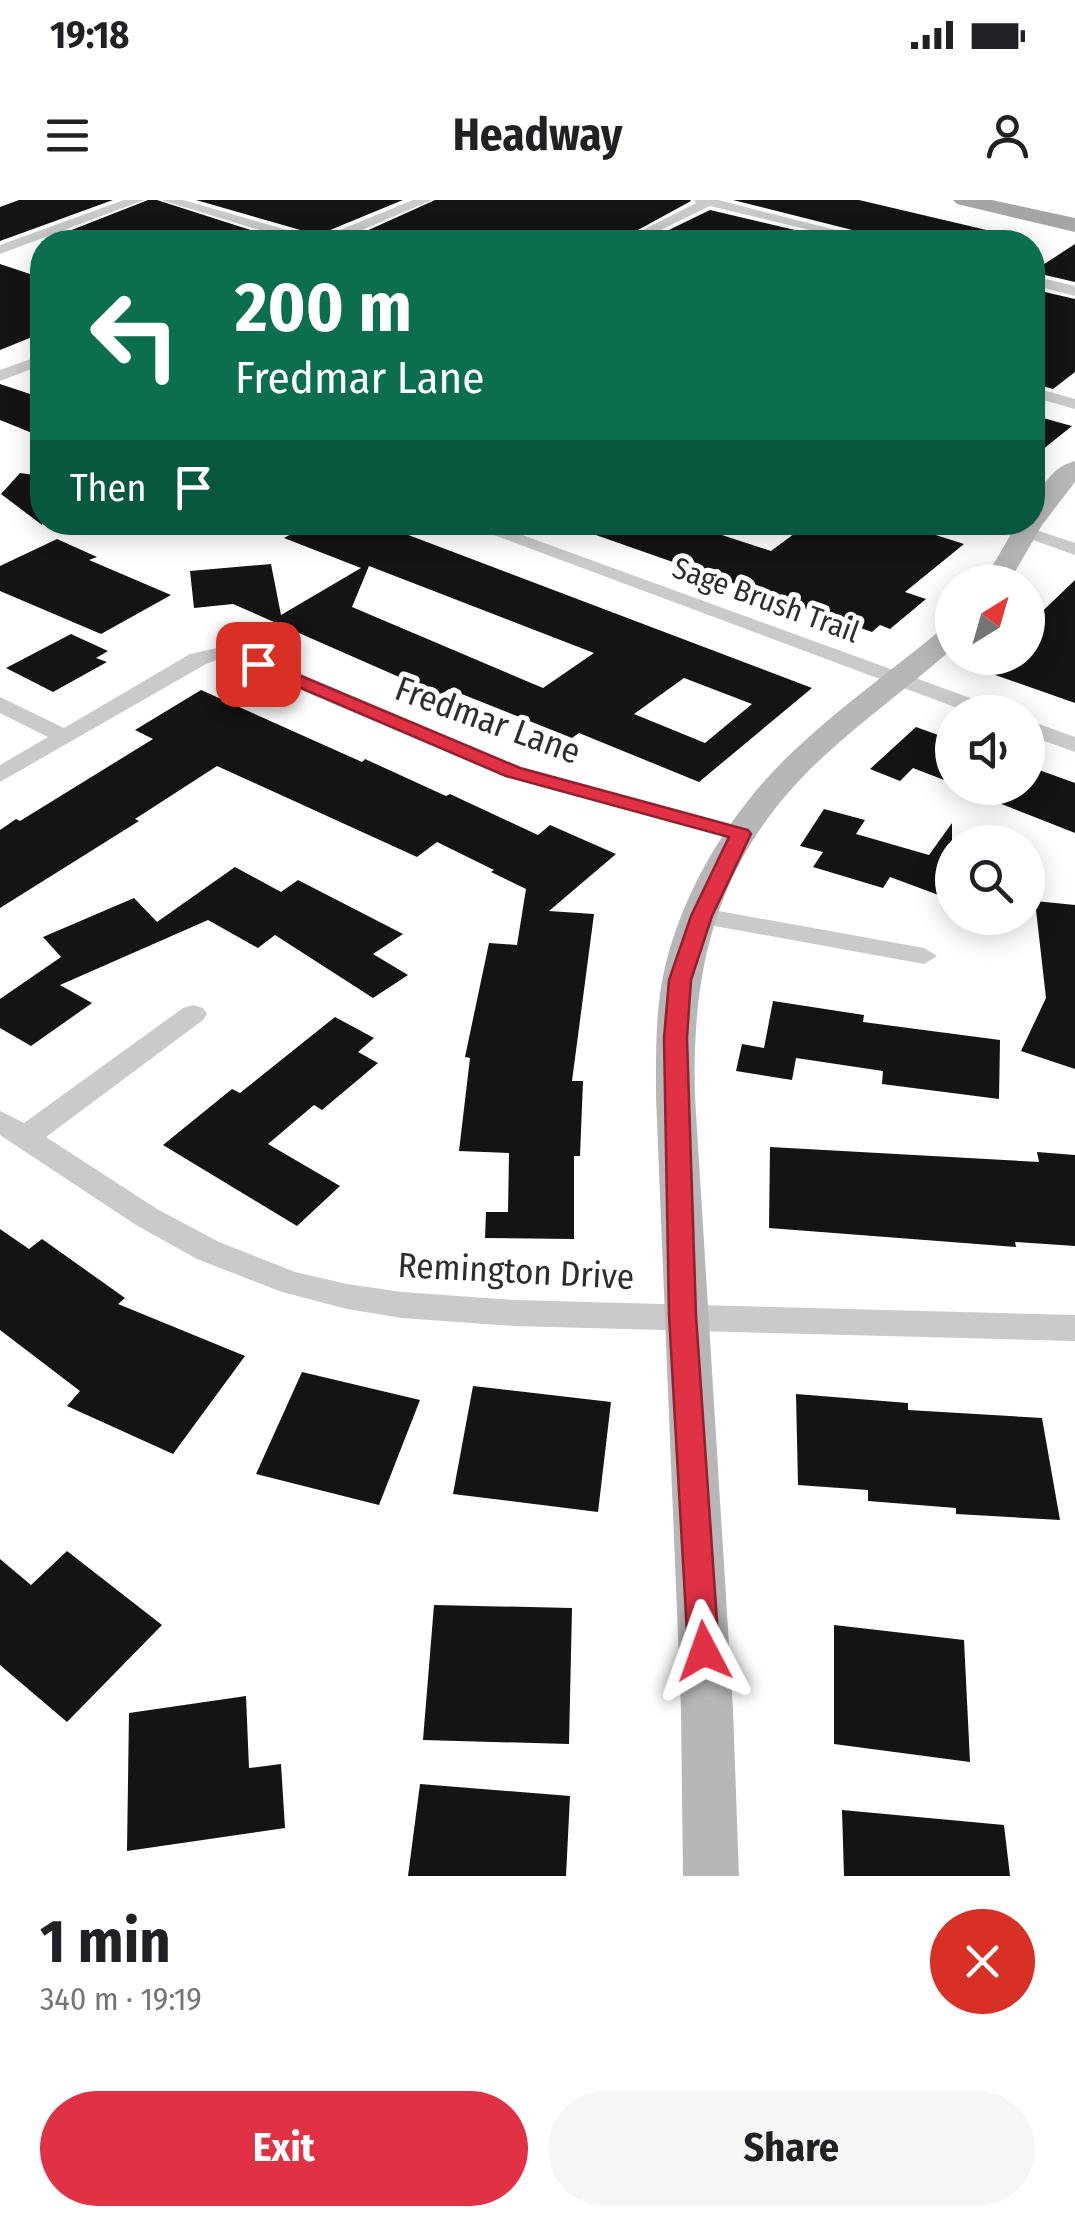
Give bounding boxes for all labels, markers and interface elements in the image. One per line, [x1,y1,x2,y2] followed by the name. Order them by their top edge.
[50,12,129,58] text: 19:18
[40,108,95,163] icon: menu
[453,108,622,162] text: Headway
[980,108,1035,163] icon: person
[235,266,412,350] text: 200 m
[70,270,200,400] icon: left
[235,351,484,405] text: Fredmar Lane
[166,460,221,515] icon: arrive
[70,465,146,511] text: Then
[668,550,864,650] street label: Sage Brush Trail
[935,565,1045,675] north arrow
[935,565,1045,935] map controls
[216,622,301,707] pin
[231,637,286,692] icon: arrive
[390,667,586,773] street label: Fredmar Lane
[935,695,1045,805] button: sound
[935,825,1045,935] button: search
[397,1244,635,1298] street label: Remington Drive
[652,1599,756,1703] position arrow
[40,1906,171,1978] text: 1 min
[930,1909,1035,2014] button: close
[40,1980,202,2018] text: 340 m · 19:19
[40,2091,528,2206] button: Exit
[548,2091,1035,2206] button: Share

